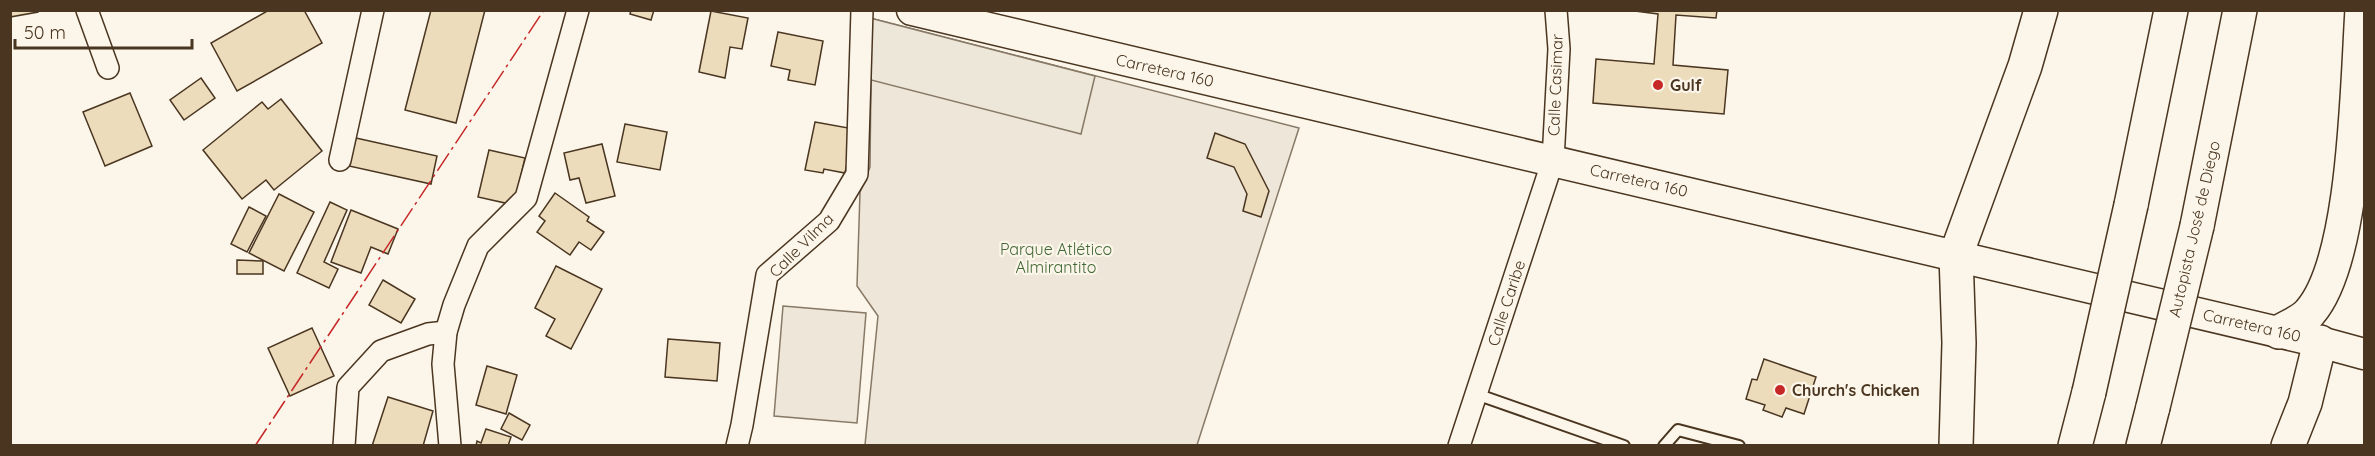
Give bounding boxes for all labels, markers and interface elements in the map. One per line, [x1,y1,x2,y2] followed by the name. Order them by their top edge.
[15,12,192,50] scale bar
[24,21,66,44] text: 50 m
[1543,34,1567,136] street label: Calle Casimar
[1114,49,1216,91] street label: Carretera 160
[1670,75,1702,95] place label: Gulf
[1651,78,1665,92] marker: Gulf
[2164,139,2224,319] street label: Autopista José de Diego
[1588,159,1690,201] street label: Carretera 160
[765,209,837,281] street label: Calle Vilma
[1000,239,1112,277] park label: Parque Atlético Almirantito
[1483,257,1529,349] street label: Calle Caribe
[2201,304,2303,346] street label: Carretera 160
[1792,380,1920,400] place label: Church's Chicken
[1773,383,1787,397] marker: Church's Chicken

